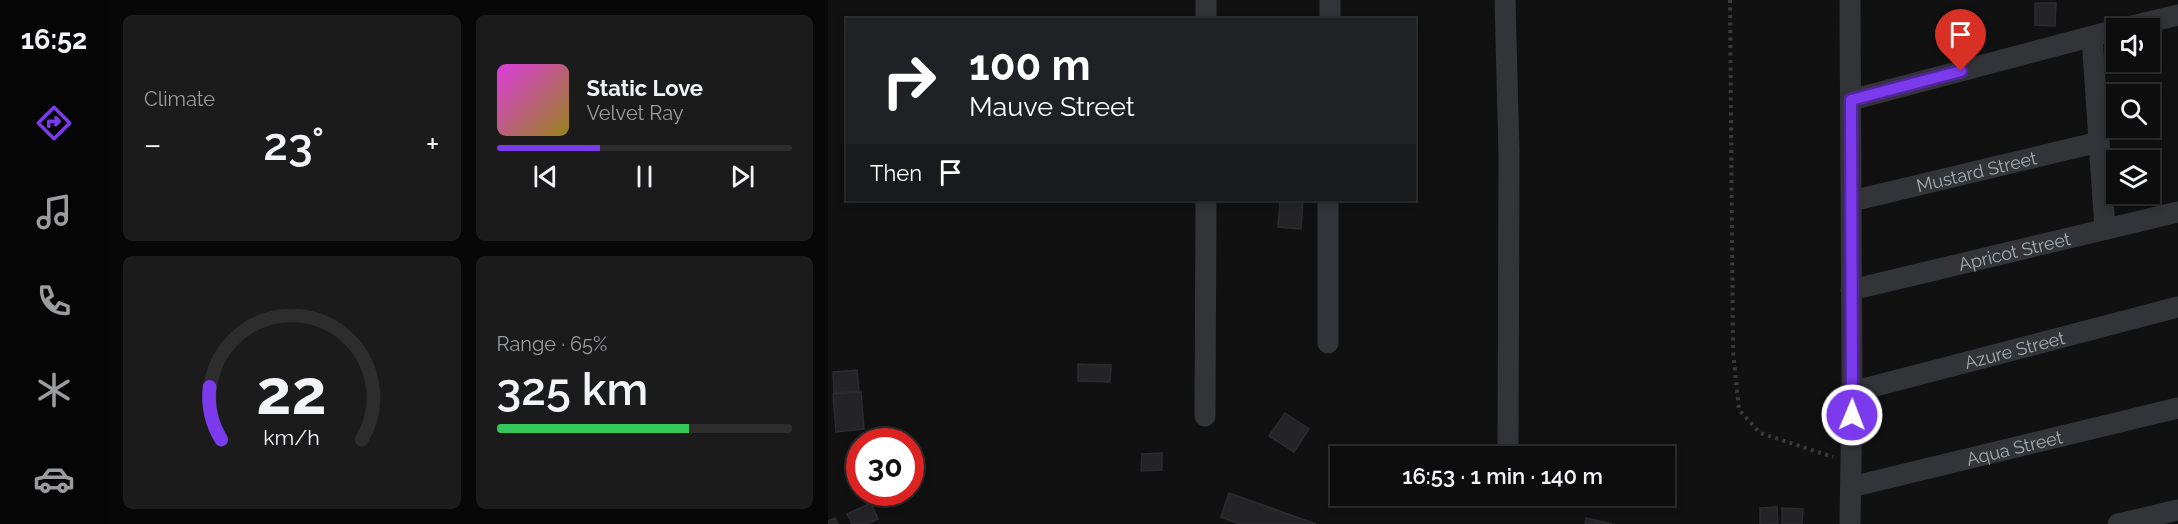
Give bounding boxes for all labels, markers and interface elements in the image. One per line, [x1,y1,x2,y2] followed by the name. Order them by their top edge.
[1935,9,1986,71] pin
[1944,18,1977,51] icon: arrive
[2106,18,2160,204] map controls
[2106,18,2160,72] button: sound
[21,24,87,55] text: 16:52
[969,41,1091,90] text: 100 m
[870,42,948,120] icon: right
[587,75,703,101] text: Static Love
[2106,84,2160,138] button: search
[144,87,215,111] text: Climate
[969,91,1135,122] text: Mauve Street
[587,101,684,125] text: Velvet Ray
[33,102,75,144] icon: directions
[263,118,324,171] text: 23°
[144,125,162,164] text: −
[426,125,440,164] text: +
[1914,147,2039,196] street label: Mustard Street
[2106,150,2160,204] button: layers
[934,156,967,189] icon: arrive
[529,160,562,193] icon: previous
[628,160,661,193] icon: pause
[726,160,759,193] icon: next
[870,160,922,186] text: Then
[33,191,75,233] icon: music
[1956,228,2073,275] street label: Apricot Street
[33,280,75,322] icon: phone
[1962,326,2067,373] street label: Azure Street
[497,332,607,356] text: Range · 65%
[257,355,327,429] text: 22
[497,363,648,416] text: 325 km
[33,369,75,411] icon: climate
[1820,383,1884,447] position arrow
[263,425,320,450] text: km/h
[1964,426,2064,469] street label: Aqua Street
[846,428,924,506] speed limit sign: 30
[33,458,75,500] icon: car
[1402,463,1603,489] text: 16:53 · 1 min · 140 m

